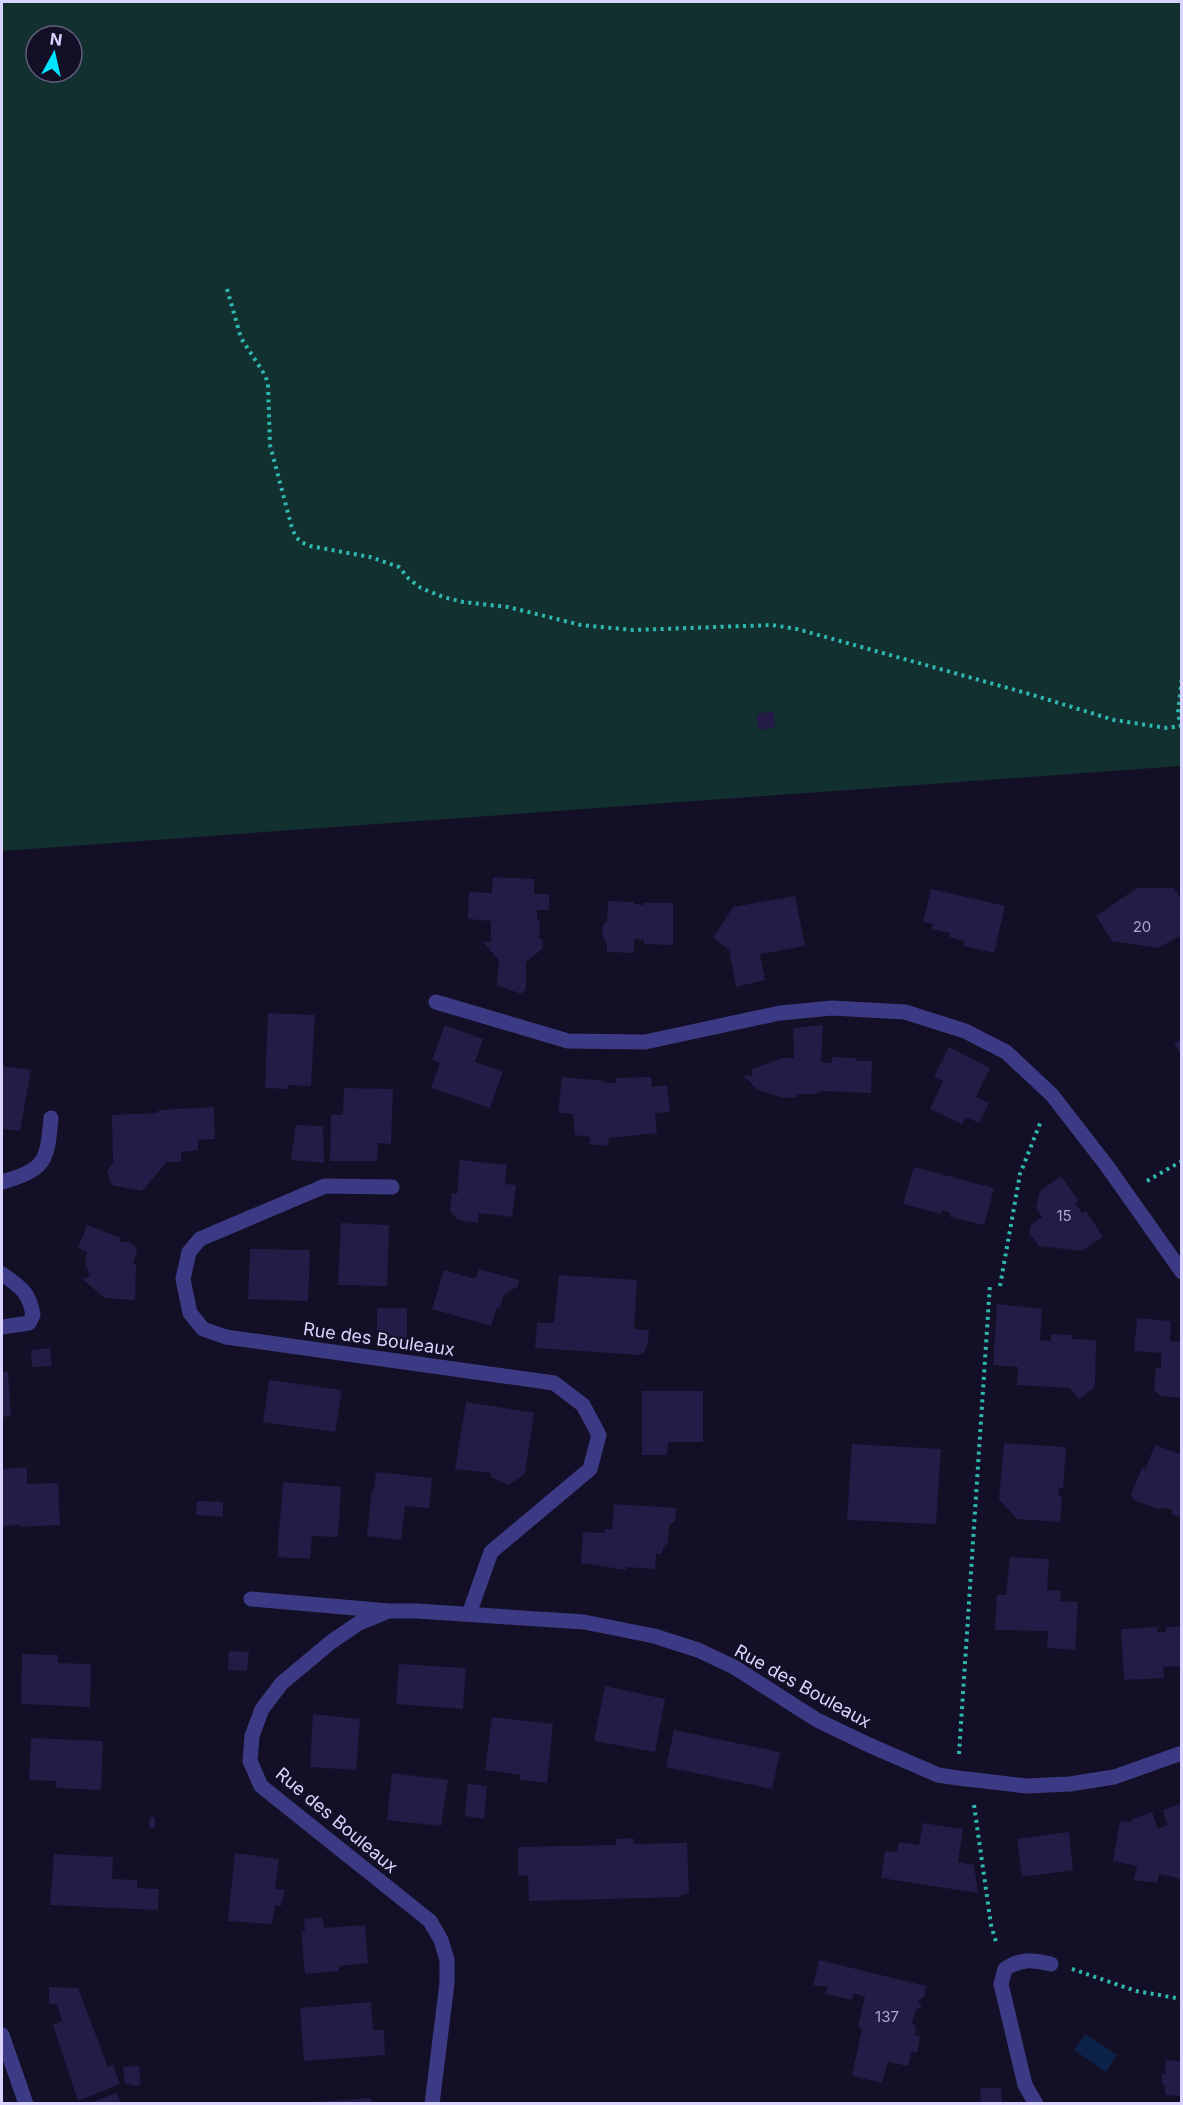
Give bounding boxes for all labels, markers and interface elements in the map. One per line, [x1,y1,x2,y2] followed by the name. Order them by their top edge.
[24,24,84,84] north arrow
[49,28,64,50] text: N
[1133,917,1151,936] house number: 20
[1056,1206,1072,1225] house number: 15
[302,1318,456,1360] street label: Rue des Bouleaux
[731,1640,875,1732] street label: Rue des Bouleaux
[272,1763,402,1877] street label: Rue des Bouleaux
[875,2007,899,2026] house number: 137

